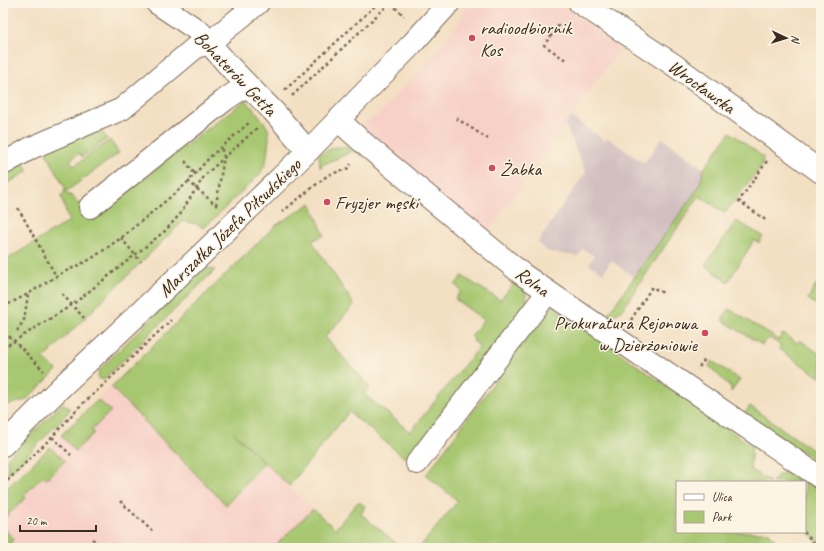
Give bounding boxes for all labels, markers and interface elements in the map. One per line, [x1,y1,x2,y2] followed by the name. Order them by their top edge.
[480,16,573,62] place label: radioodbiornik Kos
[766,18,806,58] north arrow
[189,26,283,122] street label: Bohaterów Getta
[467,33,477,43] marker: radioodbiornik Kos
[789,35,803,45] text: N
[663,54,741,120] street label: Wrocławska
[153,152,307,302] street label: Marszałka Józefa Piłsudskiego
[500,157,542,181] place label: Żabka
[487,163,497,173] marker: Żabka
[335,191,420,215] place label: Fryzjer męski
[322,197,332,207] marker: Fryzjer męski
[511,261,555,303] street label: Rolna
[554,311,699,357] place label: Prokuratura Rejonowa w Dzierżoniowie
[700,328,710,338] marker: Prokuratura Rejonowa w Dzierżoniowie
[676,481,806,533] legend
[712,489,733,505] text: Ulica
[20,507,96,533] scale bar
[712,509,733,525] text: Park
[26,513,48,529] text: 20 m

